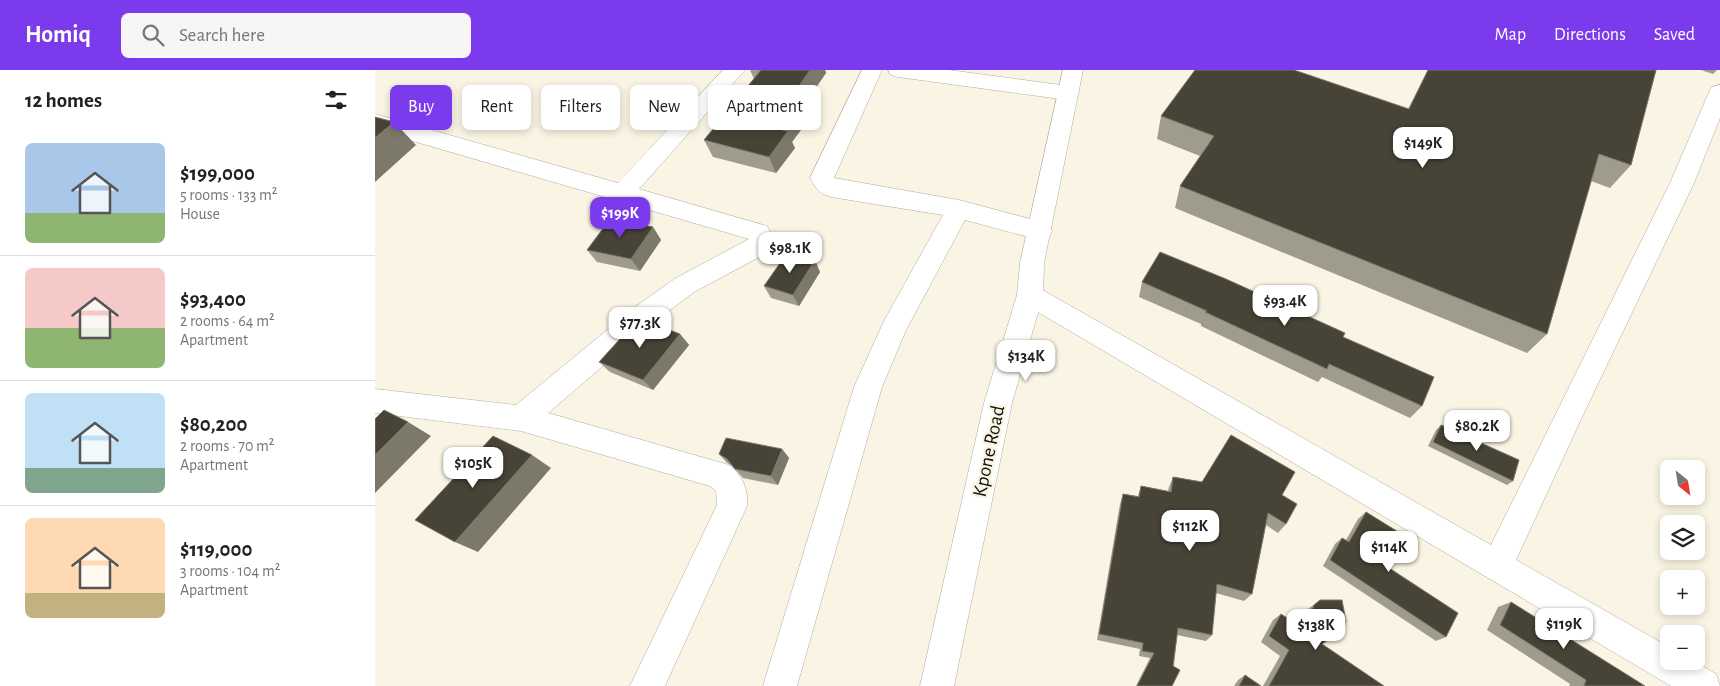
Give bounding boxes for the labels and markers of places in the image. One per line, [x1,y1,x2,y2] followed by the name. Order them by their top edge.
[1388,126,1458,169] pin: $149K
[585,196,655,239] pin: $199K
[749,232,831,274] pin: $98.1K
[1244,284,1326,327] pin: $93.4K
[599,306,681,349] pin: $77.3K
[991,340,1061,382] pin: $134K
[1436,410,1518,452] pin: $80.2K
[438,446,508,489] pin: $105K
[1155,510,1225,552] pin: $112K
[1354,530,1424,573] pin: $114K
[1281,608,1351,651] pin: $138K
[1529,608,1599,650] pin: $119K

